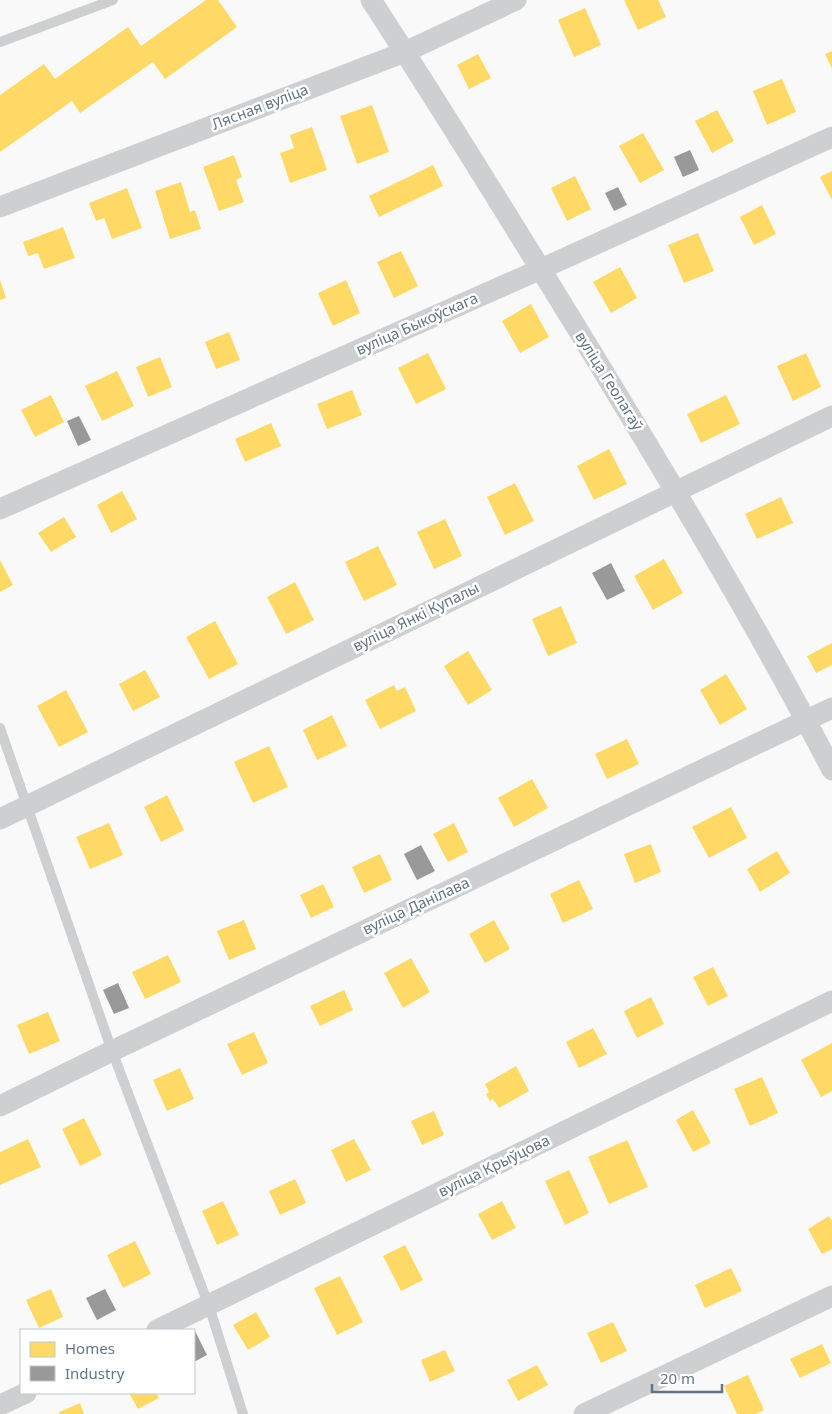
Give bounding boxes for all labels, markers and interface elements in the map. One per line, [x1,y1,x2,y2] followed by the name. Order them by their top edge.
[208,78,311,134] street label: Лясная вуліца
[352,287,481,359] street label: вуліца Быкоўскага
[571,327,648,434] street label: вуліца Геолагаў
[349,577,482,655] street label: вуліца Янкі Купалы
[359,872,472,939] street label: вуліца Данілава
[434,1129,553,1201] street label: вуліца Крыўцова
[20,1329,195,1394] legend
[65,1338,115,1358] text: Homes
[652,1362,722,1394] scale bar
[65,1363,125,1383] text: Industry
[660,1368,695,1388] text: 20 m

